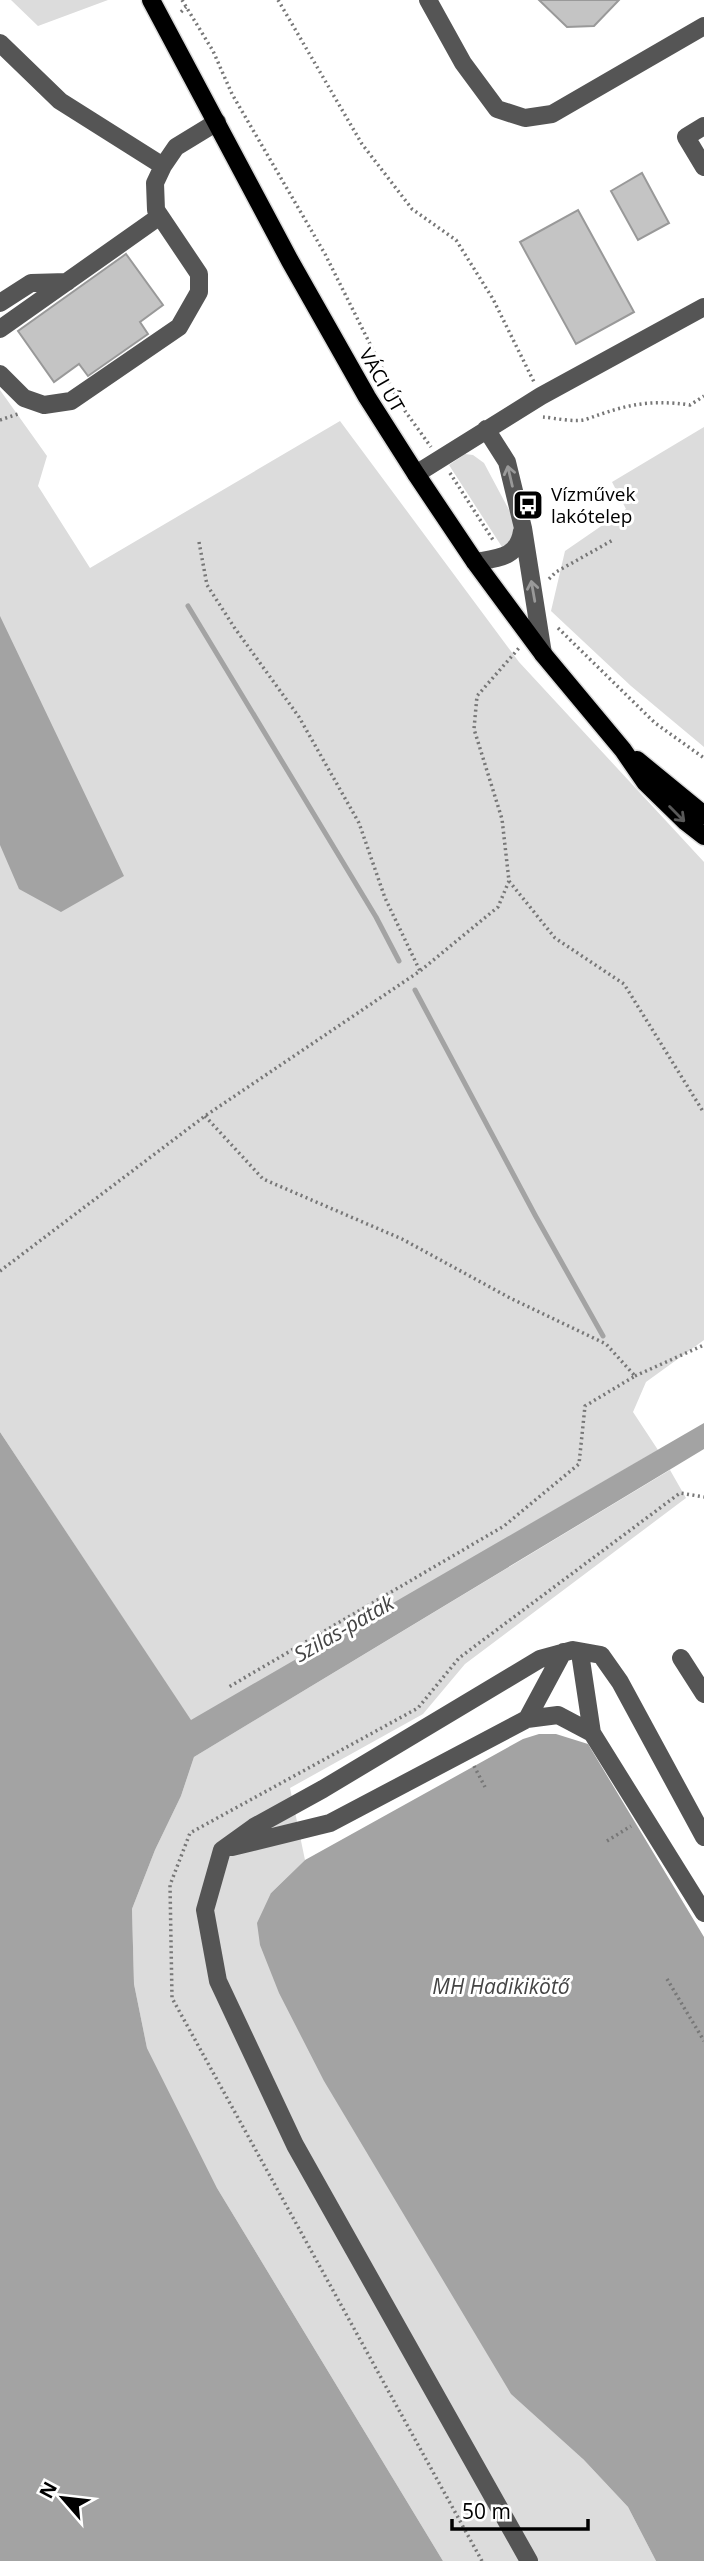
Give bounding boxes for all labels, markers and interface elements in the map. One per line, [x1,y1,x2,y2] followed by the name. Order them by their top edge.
[353,343,411,417] street label: VÁCI ÚT
[503,465,516,488] one-way arrow
[551,481,635,529] place label: Vízművek lakótelep
[511,488,545,522] bus stop icon: Vízművek lakótelep
[526,580,539,603] one-way arrow
[668,805,685,822] one-way arrow
[288,1588,399,1668] water label: Szilas-patak
[432,1972,571,2000] water label: MH Hadikikötő
[28,2463,98,2533] north arrow
[33,2477,63,2503] text: N
[452,2488,588,2532] scale bar
[462,2497,511,2525] text: 50 m

